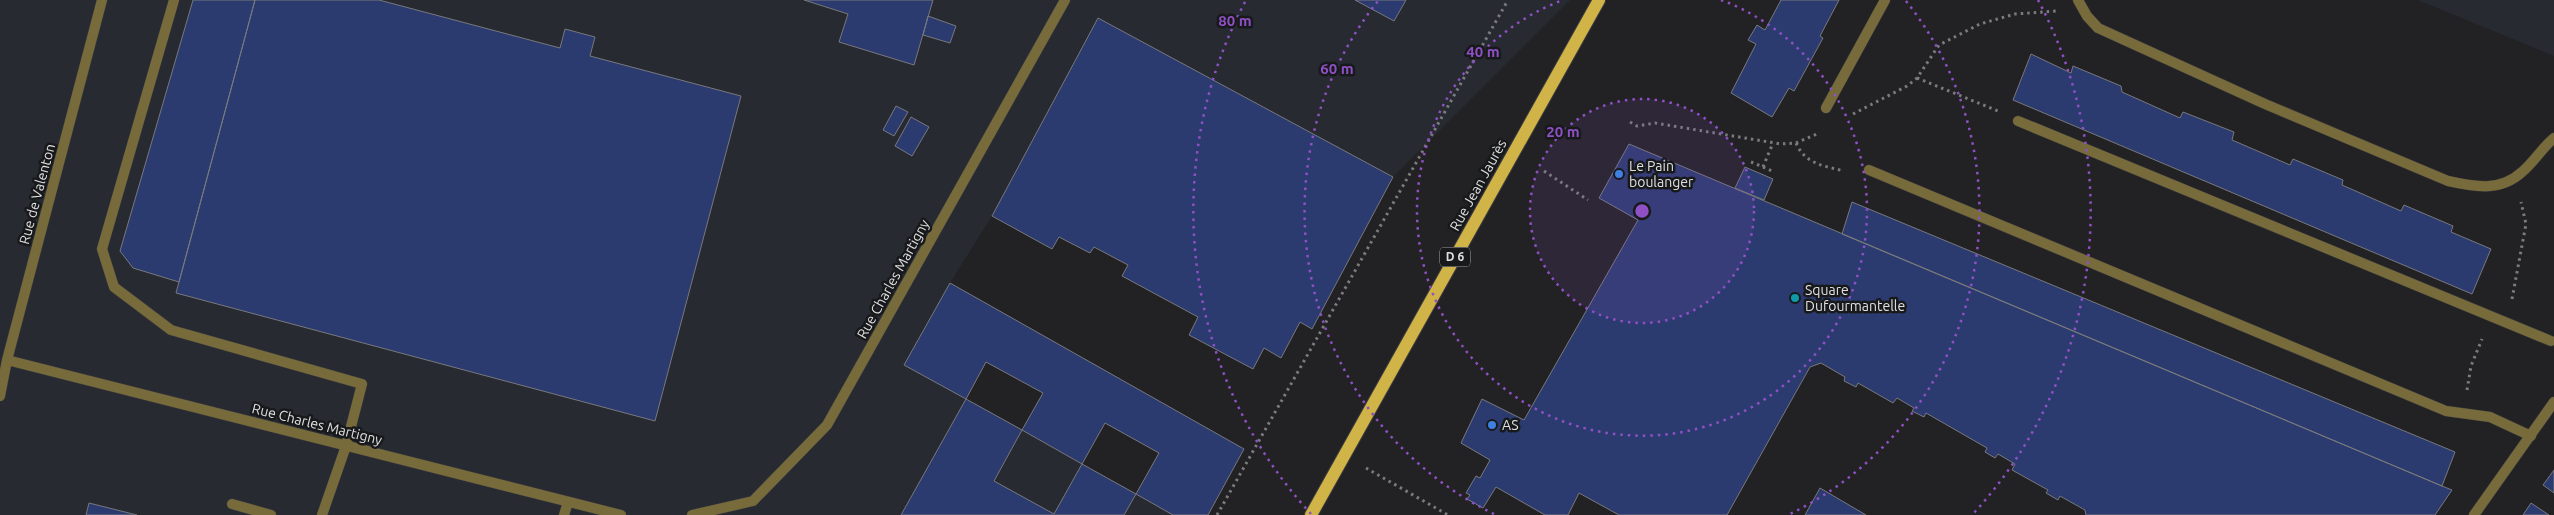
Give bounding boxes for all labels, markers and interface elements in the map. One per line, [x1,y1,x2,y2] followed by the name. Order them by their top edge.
[1218,12,1252,29] text: 80 m
[1466,43,1500,60] text: 40 m
[1320,60,1354,77] text: 60 m
[1546,123,1580,140] text: 20 m
[1446,137,1510,233] street label: Rue Jean Jaurès
[16,142,58,246] street label: Rue de Valenton
[1629,158,1694,190] place label: Le Pain boulanger
[1613,168,1625,180] marker: Le Pain boulanger
[1633,202,1651,220] centre of rings
[854,216,933,341] street label: Rue Charles Martigny
[1440,248,1470,266] road number: D 6
[1805,282,1905,314] place label: Square Dufourmantelle
[1789,292,1801,304] marker: Square Dufourmantelle
[250,400,384,448] street label: Rue Charles Martigny
[1502,417,1519,433] place label: AS
[1486,419,1498,431] marker: AS

